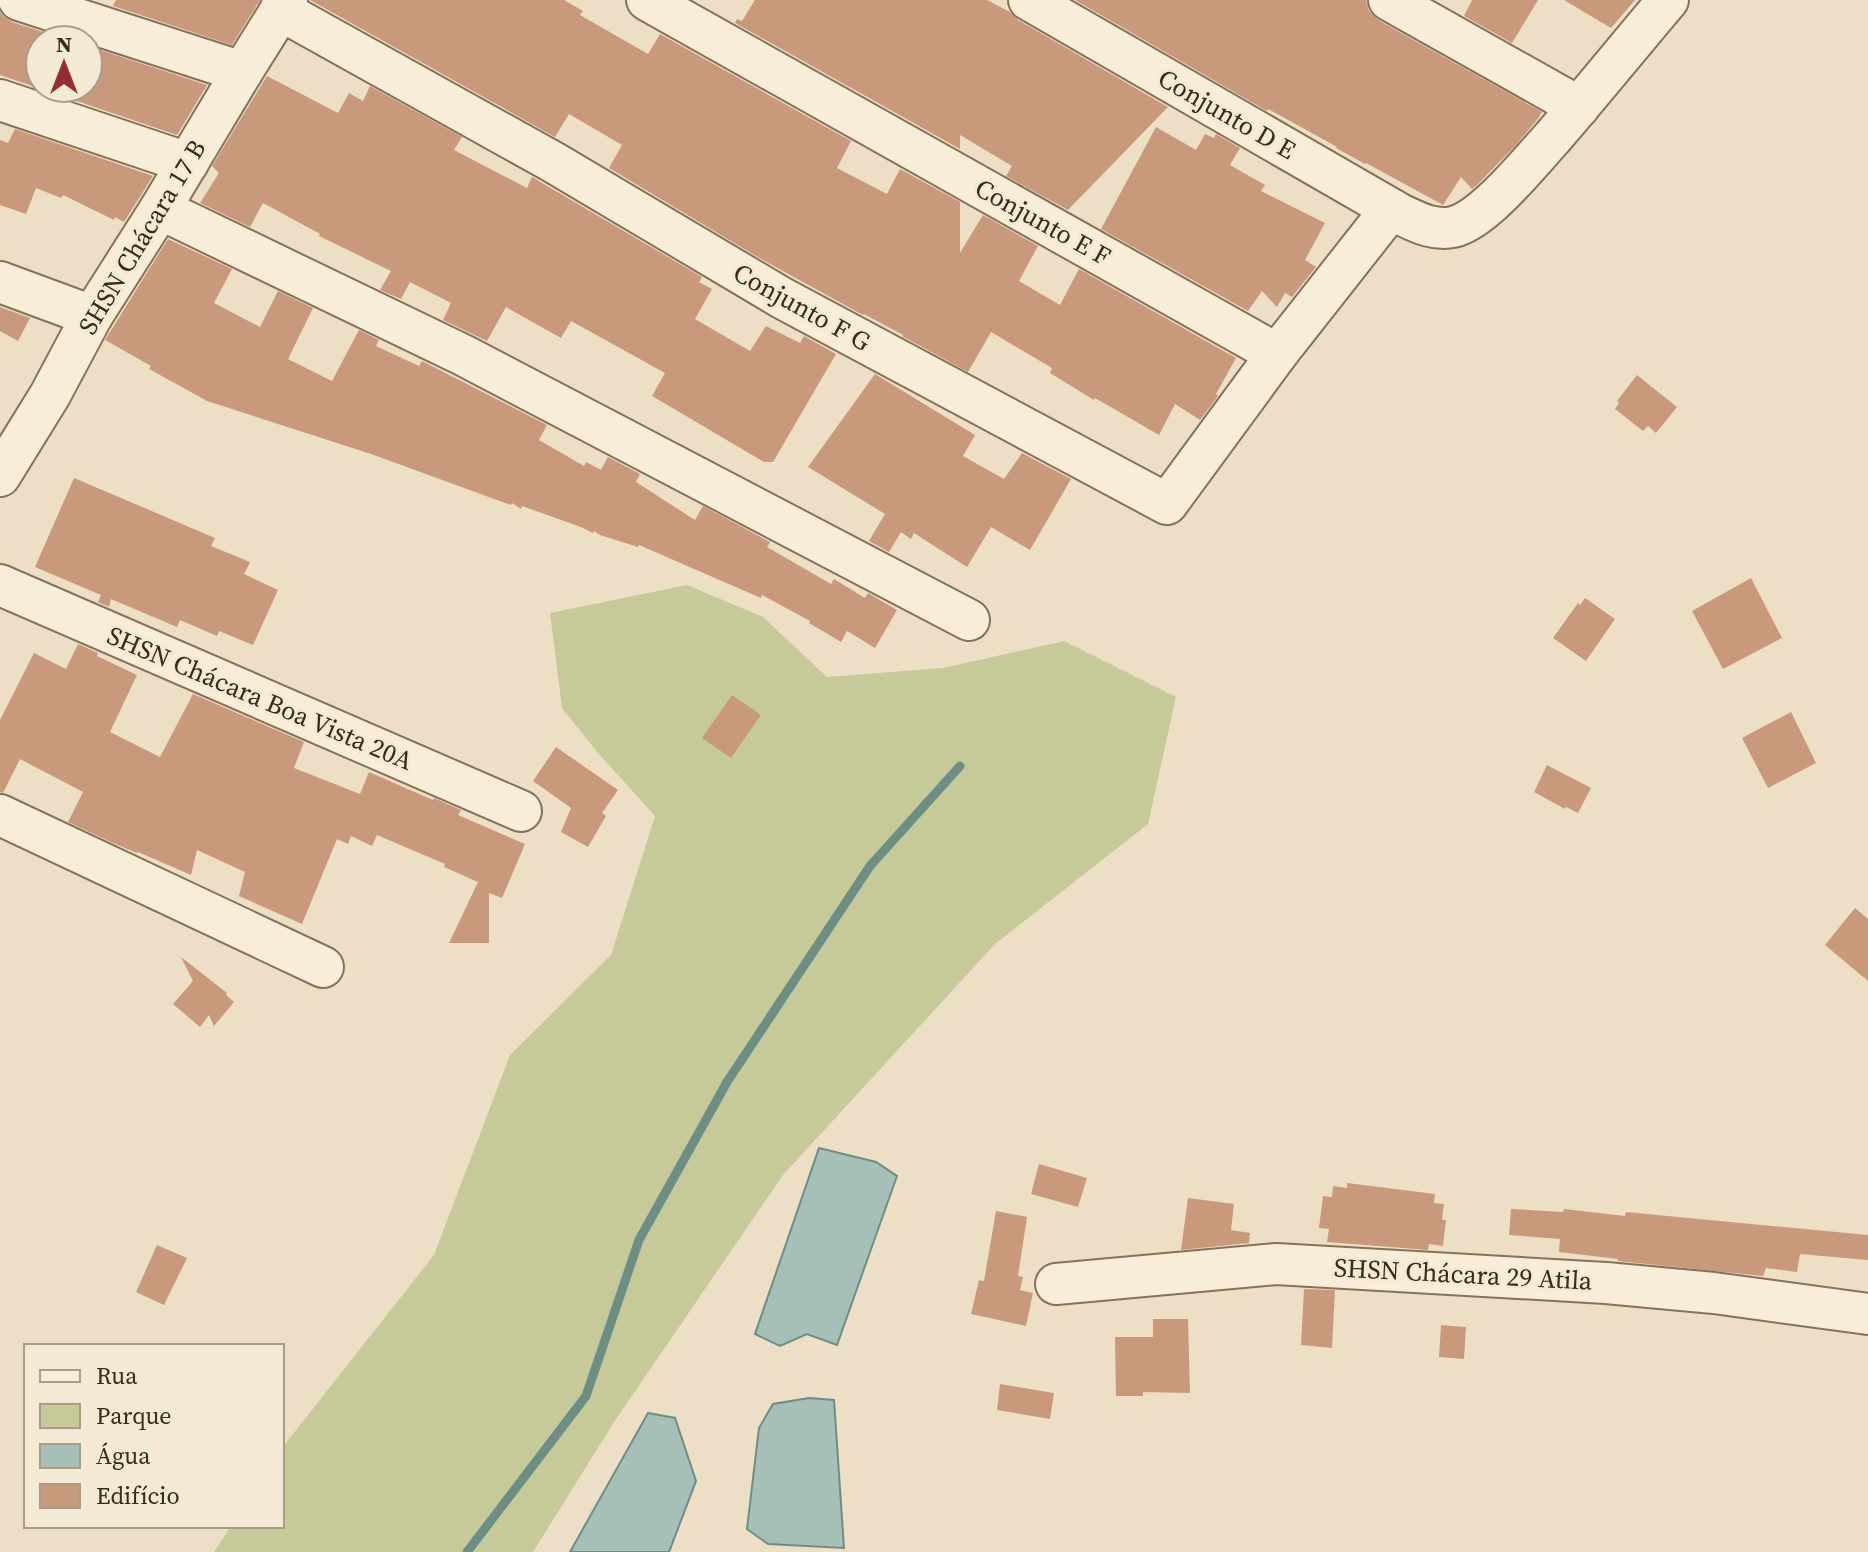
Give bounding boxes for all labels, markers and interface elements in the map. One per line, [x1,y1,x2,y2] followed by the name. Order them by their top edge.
[24,24,104,104] north arrow
[56,29,72,59] text: N
[1152,60,1302,168] street label: Conjunto D E
[70,133,214,341] street label: SHSN Chácara 17 B
[969,170,1117,274] street label: Conjunto E F
[727,254,877,360] street label: Conjunto F G
[102,617,418,779] street label: SHSN Chácara Boa Vista 20A
[1333,1249,1594,1299] street label: SHSN Chácara 29 Atila
[24,1344,284,1528] legend
[96,1359,138,1392] text: Rua
[96,1399,172,1432] text: Parque
[96,1439,151,1472] text: Água
[96,1479,180,1512] text: Edifício

